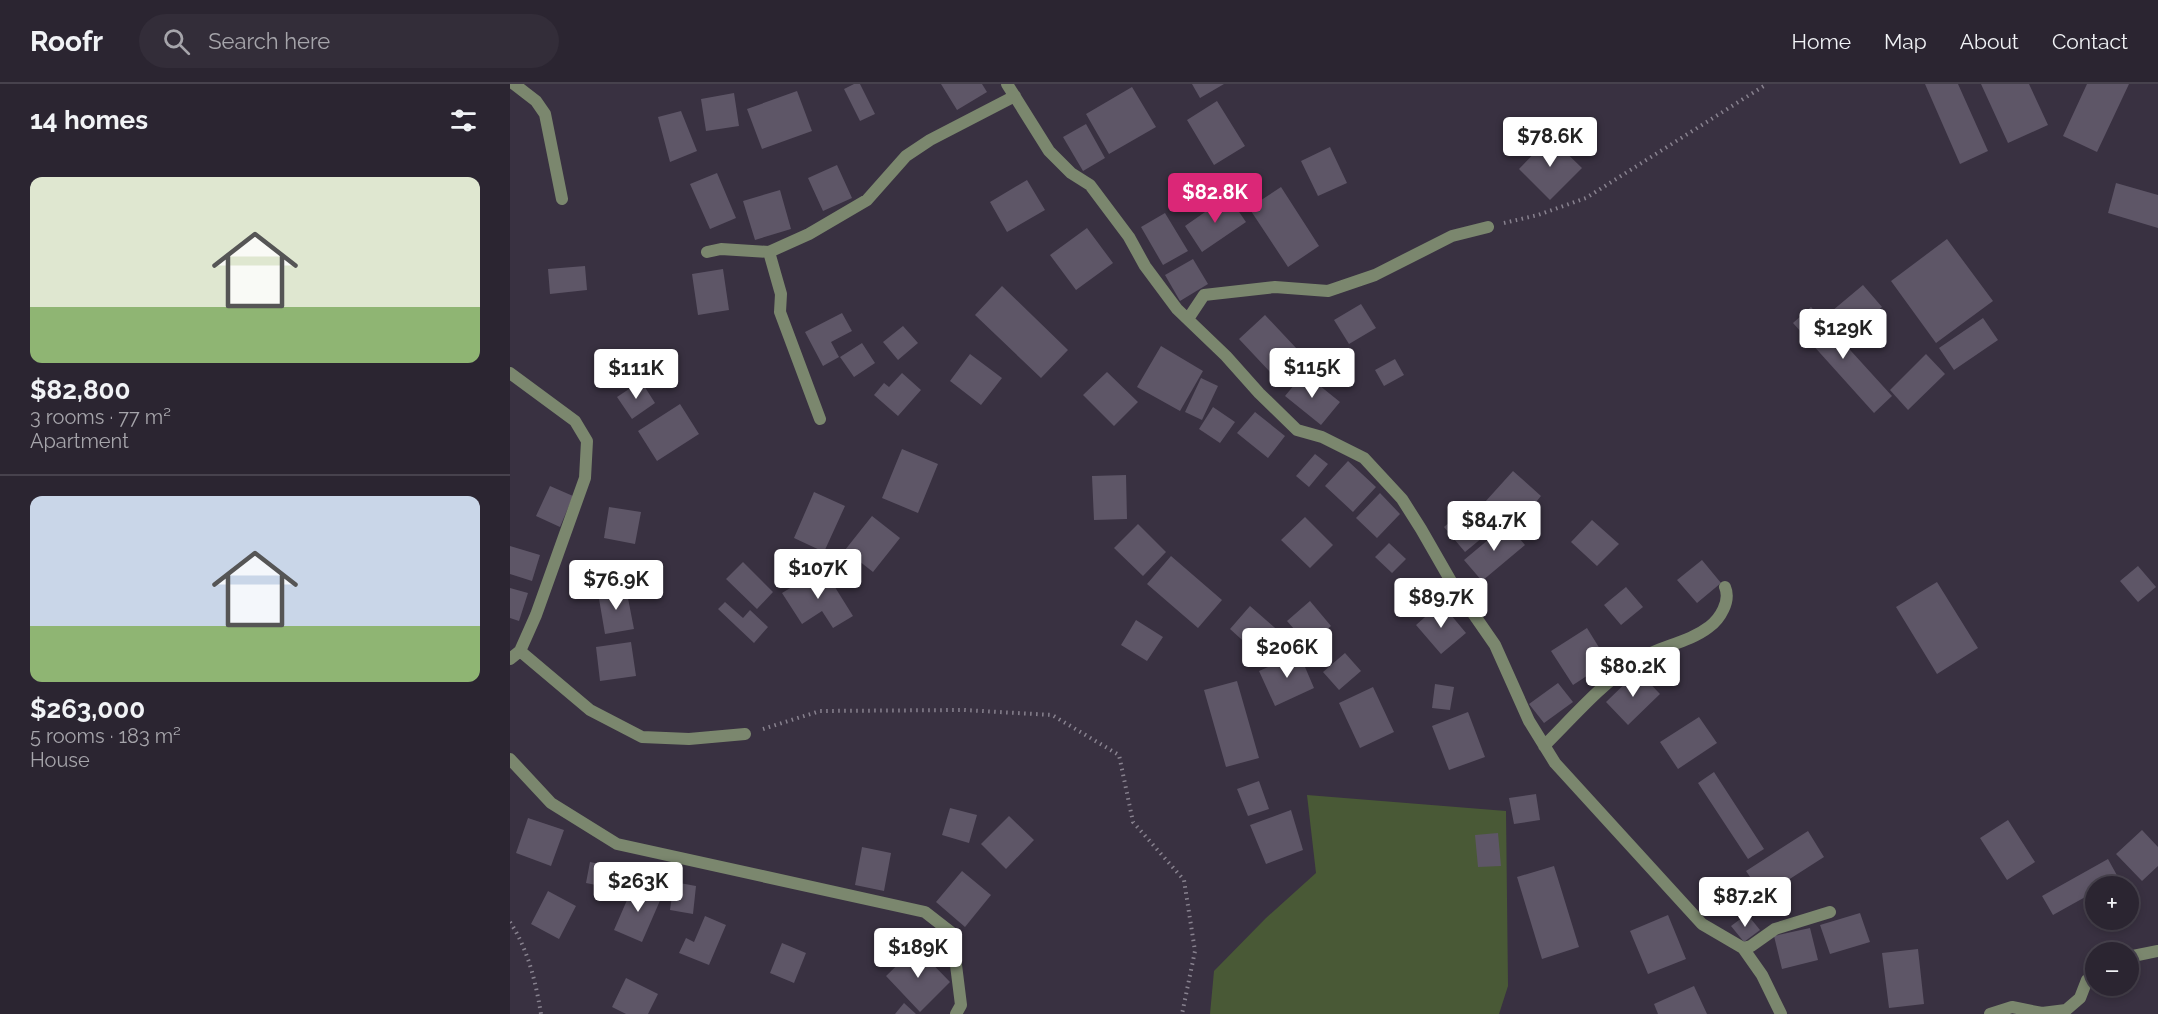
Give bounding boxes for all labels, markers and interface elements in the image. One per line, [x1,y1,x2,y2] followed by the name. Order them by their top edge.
[139,14,559,68] search box
[30,25,103,58] text: Roofr
[160,25,193,58] icon: search
[208,28,330,54] text: Search here
[1792,29,1851,54] text: Home
[1884,29,1927,54] text: Map
[1960,29,2019,54] text: About
[2052,29,2128,54] text: Contact
[447,104,480,137] icon: filters
[30,105,148,135] text: 14 homes
[1501,117,1599,168] pin: $78.6K
[1517,124,1583,148] text: $78.6K
[1166,173,1264,224] pin: $82.8K
[1182,180,1248,204] text: $82.8K
[201,216,309,324] icon: home
[1801,309,1885,360] pin: $129K
[1814,316,1873,340] text: $129K
[1270,348,1354,399] pin: $115K
[594,349,678,400] pin: $111K
[1284,355,1340,379] text: $115K
[608,356,664,380] text: $111K
[30,375,131,405] text: $82,800
[30,405,171,429] text: 3 rooms · 77 m²
[30,429,129,453] text: Apartment
[1445,501,1543,552] pin: $84.7K
[1462,508,1526,532] text: $84.7K
[201,535,309,643] icon: home
[776,549,860,600] pin: $107K
[788,556,848,580] text: $107K
[567,560,665,611] pin: $76.9K
[583,567,649,591] text: $76.9K
[1392,578,1490,629] pin: $89.7K
[1408,585,1474,609] text: $89.7K
[1245,628,1329,679] pin: $206K
[1256,635,1318,659] text: $206K
[1584,647,1682,698] pin: $80.2K
[1600,654,1666,678] text: $80.2K
[30,694,145,724] text: $263,000
[30,724,181,748] text: 5 rooms · 183 m²
[30,748,90,772] text: House
[596,862,680,913] pin: $263K
[608,869,668,893] text: $263K
[2085,876,2139,996] map controls
[2085,876,2139,930] button: +
[1696,877,1794,928] pin: $87.2K
[1713,884,1777,908] text: $87.2K
[876,928,960,979] pin: $189K
[888,935,948,959] text: $189K
[2085,942,2139,996] button: −

